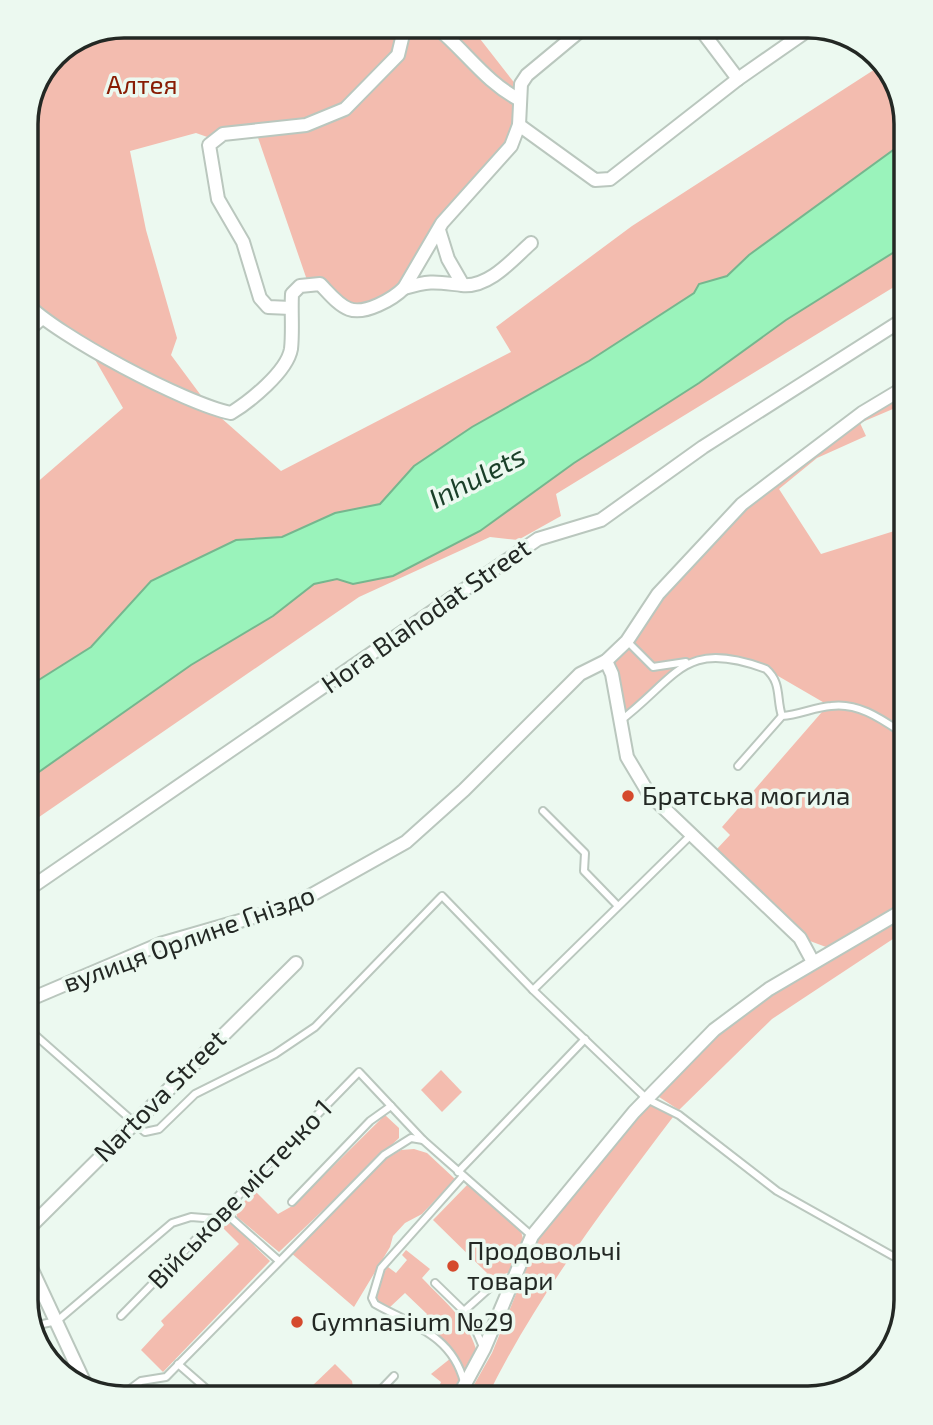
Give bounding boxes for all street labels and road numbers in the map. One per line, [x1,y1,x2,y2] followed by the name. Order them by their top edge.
[315,531,536,699] street label: Hora Blahodat Street
[59,878,319,998] street label: вулиця Орлине Гніздо
[87,1023,231,1167] street label: Nartova Street
[141,1092,337,1294] street label: Військове містечко 1

